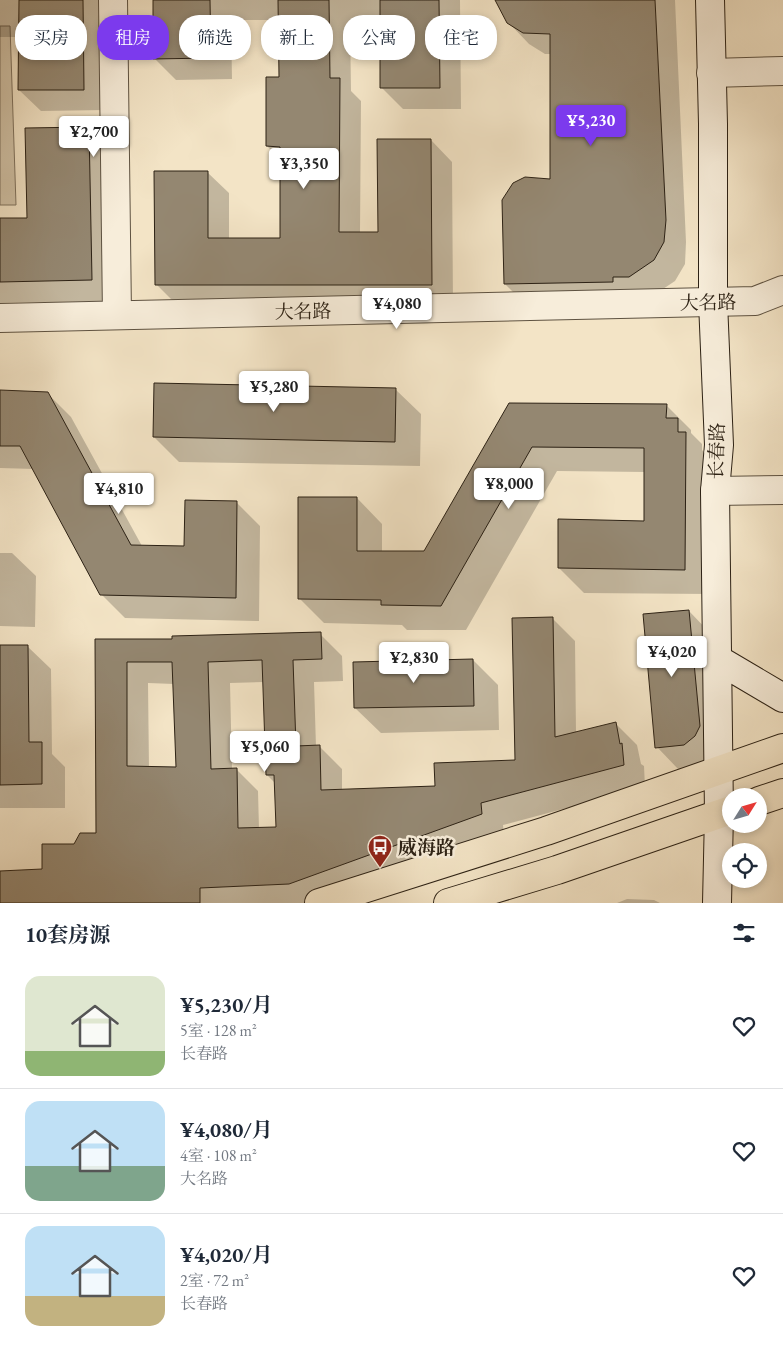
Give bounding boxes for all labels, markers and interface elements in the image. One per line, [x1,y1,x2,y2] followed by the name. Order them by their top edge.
[15,15,87,60] chip: 买房
[97,15,169,60] chip: 租房
[179,15,251,60] chip: 筛选
[261,15,333,60] chip: 新上
[343,15,415,60] chip: 公寓
[425,15,497,60] chip: 住宅
[550,104,632,147] pin: ¥5,230
[567,110,615,131] text: ¥5,230
[53,116,135,158] pin: ¥2,700
[70,121,118,142] text: ¥2,700
[263,148,345,190] pin: ¥3,350
[280,153,328,174] text: ¥3,350
[356,288,438,330] pin: ¥4,080
[679,290,737,315] street label: 大名路
[373,293,421,314] text: ¥4,080
[274,299,332,324] street label: 大名路
[233,370,315,413] pin: ¥5,280
[250,376,298,397] text: ¥5,280
[703,422,730,480] street label: 长春路
[468,468,550,510] pin: ¥8,000
[78,472,160,515] pin: ¥4,810
[485,473,533,494] text: ¥8,000
[95,478,143,499] text: ¥4,810
[631,636,713,678] pin: ¥4,020
[648,641,696,662] text: ¥4,020
[373,642,455,684] pin: ¥2,830
[390,647,438,668] text: ¥2,830
[224,730,306,773] pin: ¥5,060
[241,736,289,757] text: ¥5,060
[722,788,768,832] north arrow
[722,788,767,888] map controls
[367,834,393,868] bus stop icon: 威海路
[398,835,455,860] place label: 威海路
[722,843,767,888] button: locate
[730,919,758,947] icon: filters
[25,921,110,948] text: 10套房源
[180,991,273,1018] text: ¥5,230/月
[65,996,125,1056] icon: home
[730,1012,758,1040] icon: heart
[180,1020,257,1041] text: 5室 · 128 m²
[180,1043,228,1064] text: 长春路
[180,1116,273,1143] text: ¥4,080/月
[65,1121,125,1181] icon: home
[730,1137,758,1165] icon: heart
[180,1145,257,1166] text: 4室 · 108 m²
[180,1168,228,1189] text: 大名路
[180,1241,273,1268] text: ¥4,020/月
[65,1246,125,1306] icon: home
[730,1262,758,1290] icon: heart
[180,1270,249,1291] text: 2室 · 72 m²
[180,1293,228,1314] text: 长春路

